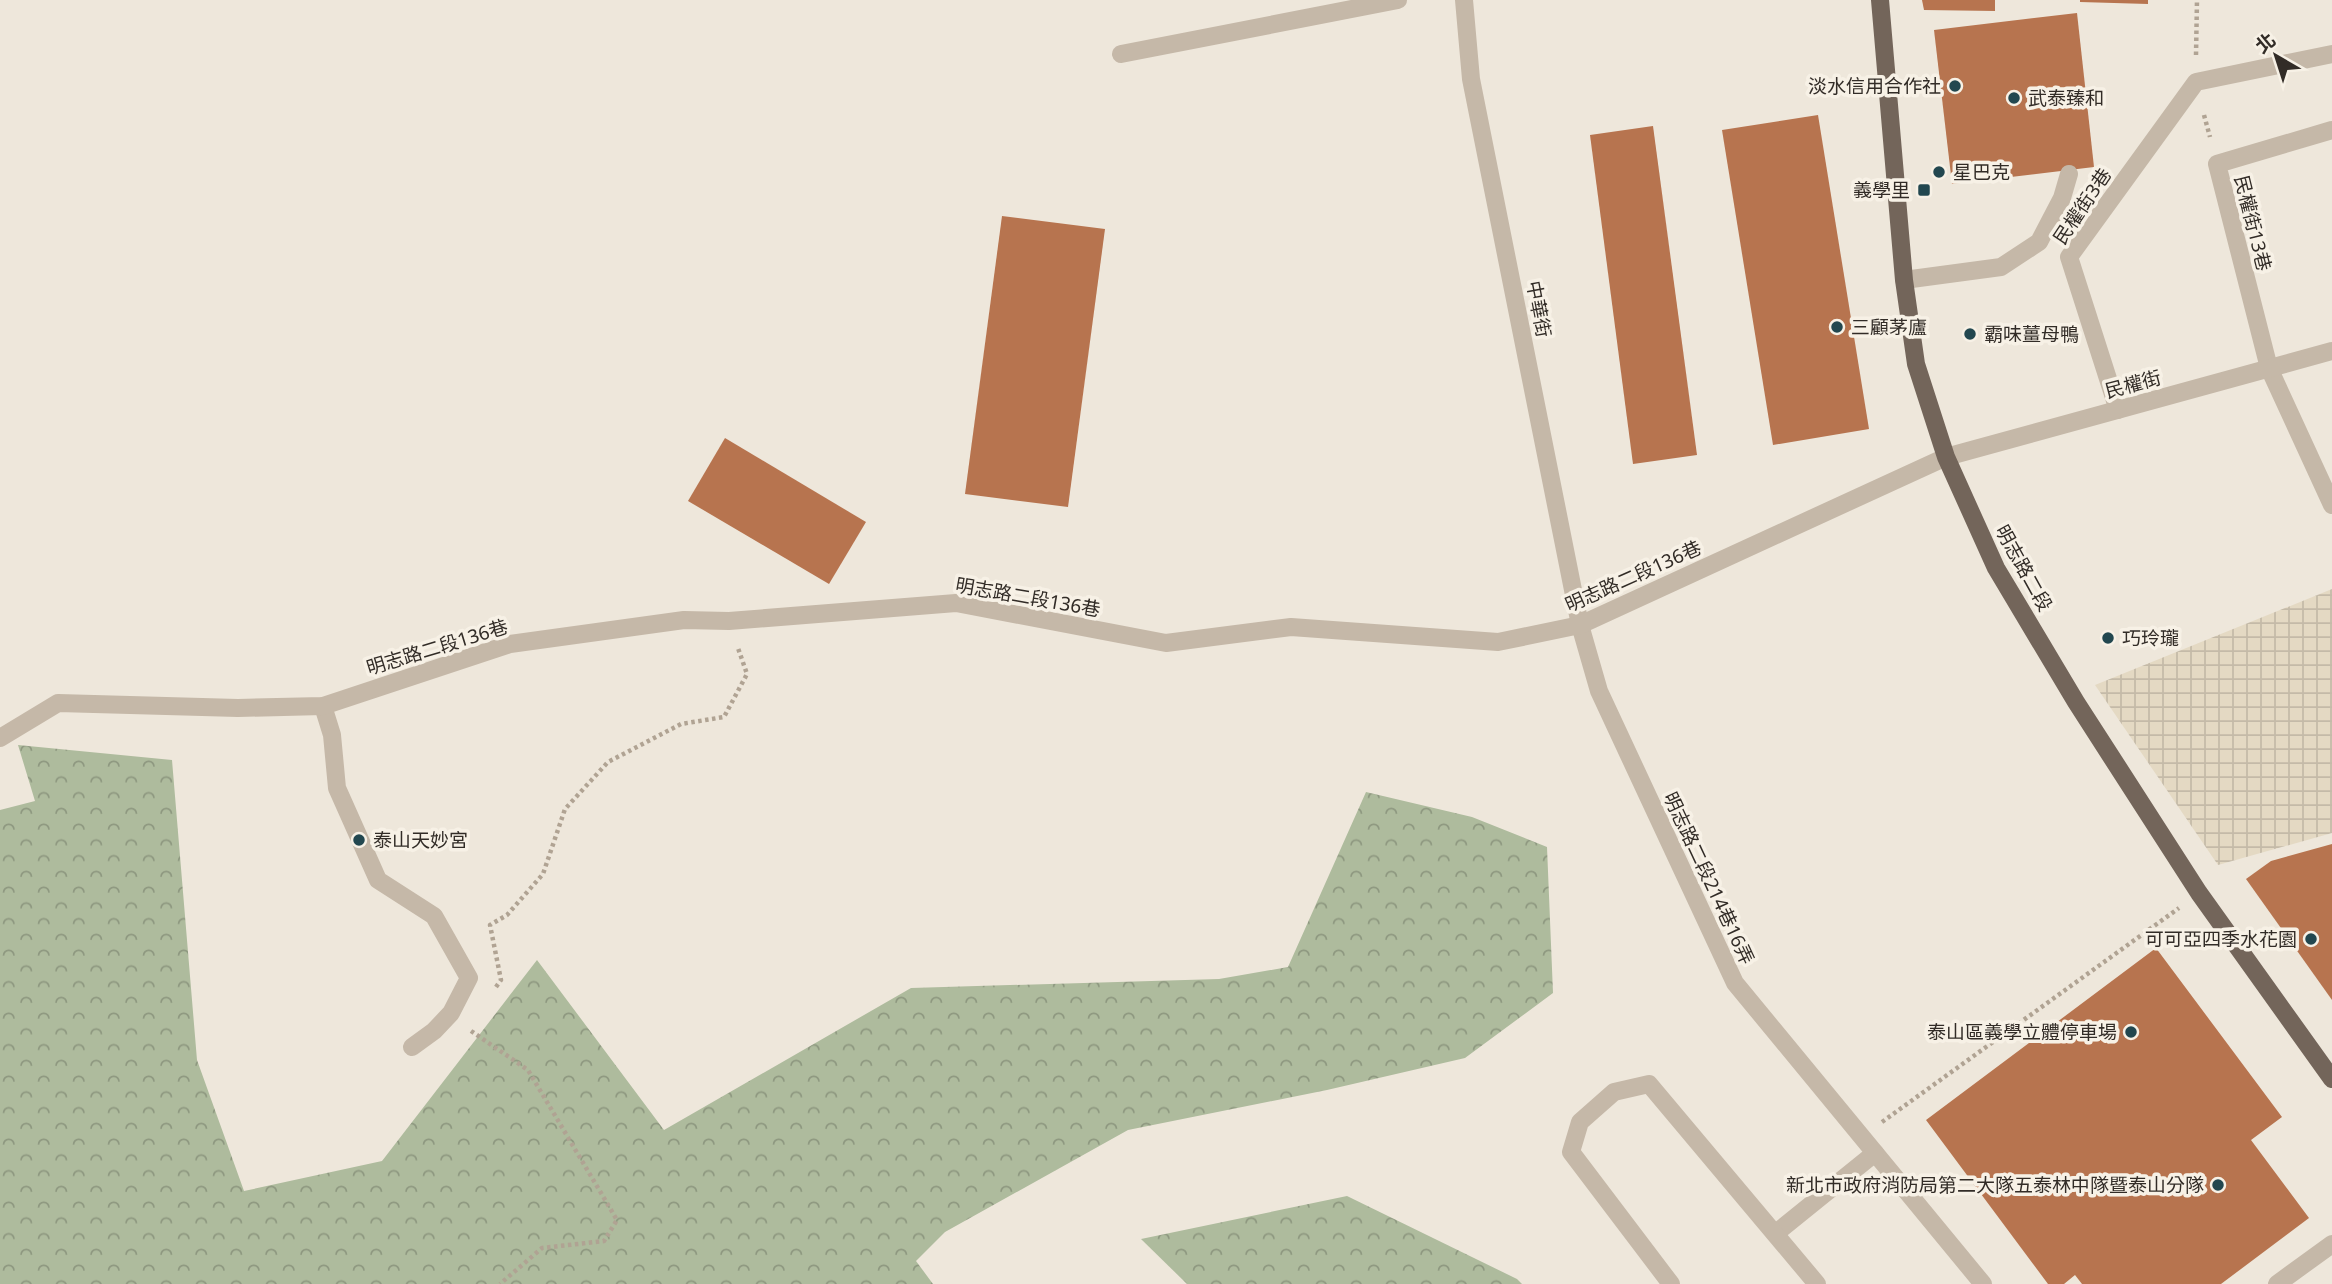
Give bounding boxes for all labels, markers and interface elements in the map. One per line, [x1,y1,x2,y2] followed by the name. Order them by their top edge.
[2241,21,2311,91] north arrow
[2250,27,2281,59] text: 北
[1808,73,1941,99] place label: 淡水信用合作社
[1947,78,1963,94] marker: 淡水信用合作社
[2028,85,2104,111] place label: 武泰臻和
[2006,90,2022,106] marker: 武泰臻和
[1953,159,2010,185] place label: 星巴克
[2047,163,2117,249] street label: 民權街3巷
[1931,164,1947,180] marker: 星巴克
[2229,172,2277,274] street label: 民權街13巷
[1853,177,1910,203] place label: 義學里
[1916,182,1932,198] marker: 義學里
[1521,279,1557,339] street label: 中華街
[1851,314,1927,340] place label: 三顧茅廬
[1829,319,1845,335] marker: 三顧茅廬
[1984,321,2079,347] place label: 霸味薑母鴨
[1962,326,1978,342] marker: 霸味薑母鴨
[2102,364,2164,404] street label: 民權街
[1990,520,2058,616] street label: 明志路二段
[1561,534,1705,618] street label: 明志路二段136巷
[954,571,1102,623] street label: 明志路二段136巷
[363,613,511,681] street label: 明志路二段136巷
[2122,625,2179,651] place label: 巧玲瓏
[2100,630,2116,646] marker: 巧玲瓏
[1658,788,1760,968] street label: 明志路二段214巷16弄
[373,827,468,853] place label: 泰山天妙宮
[351,832,367,848] marker: 泰山天妙宮
[2145,926,2297,952] place label: 可可亞四季水花園
[2303,931,2319,947] marker: 可可亞四季水花園
[1927,1019,2117,1045] place label: 泰山區義學立體停車場
[2123,1024,2139,1040] marker: 泰山區義學立體停車場
[1786,1172,2204,1198] place label: 新北市政府消防局第二大隊五泰林中隊暨泰山分隊
[2210,1177,2226,1193] marker: 新北市政府消防局第二大隊五泰林中隊暨泰山分隊

